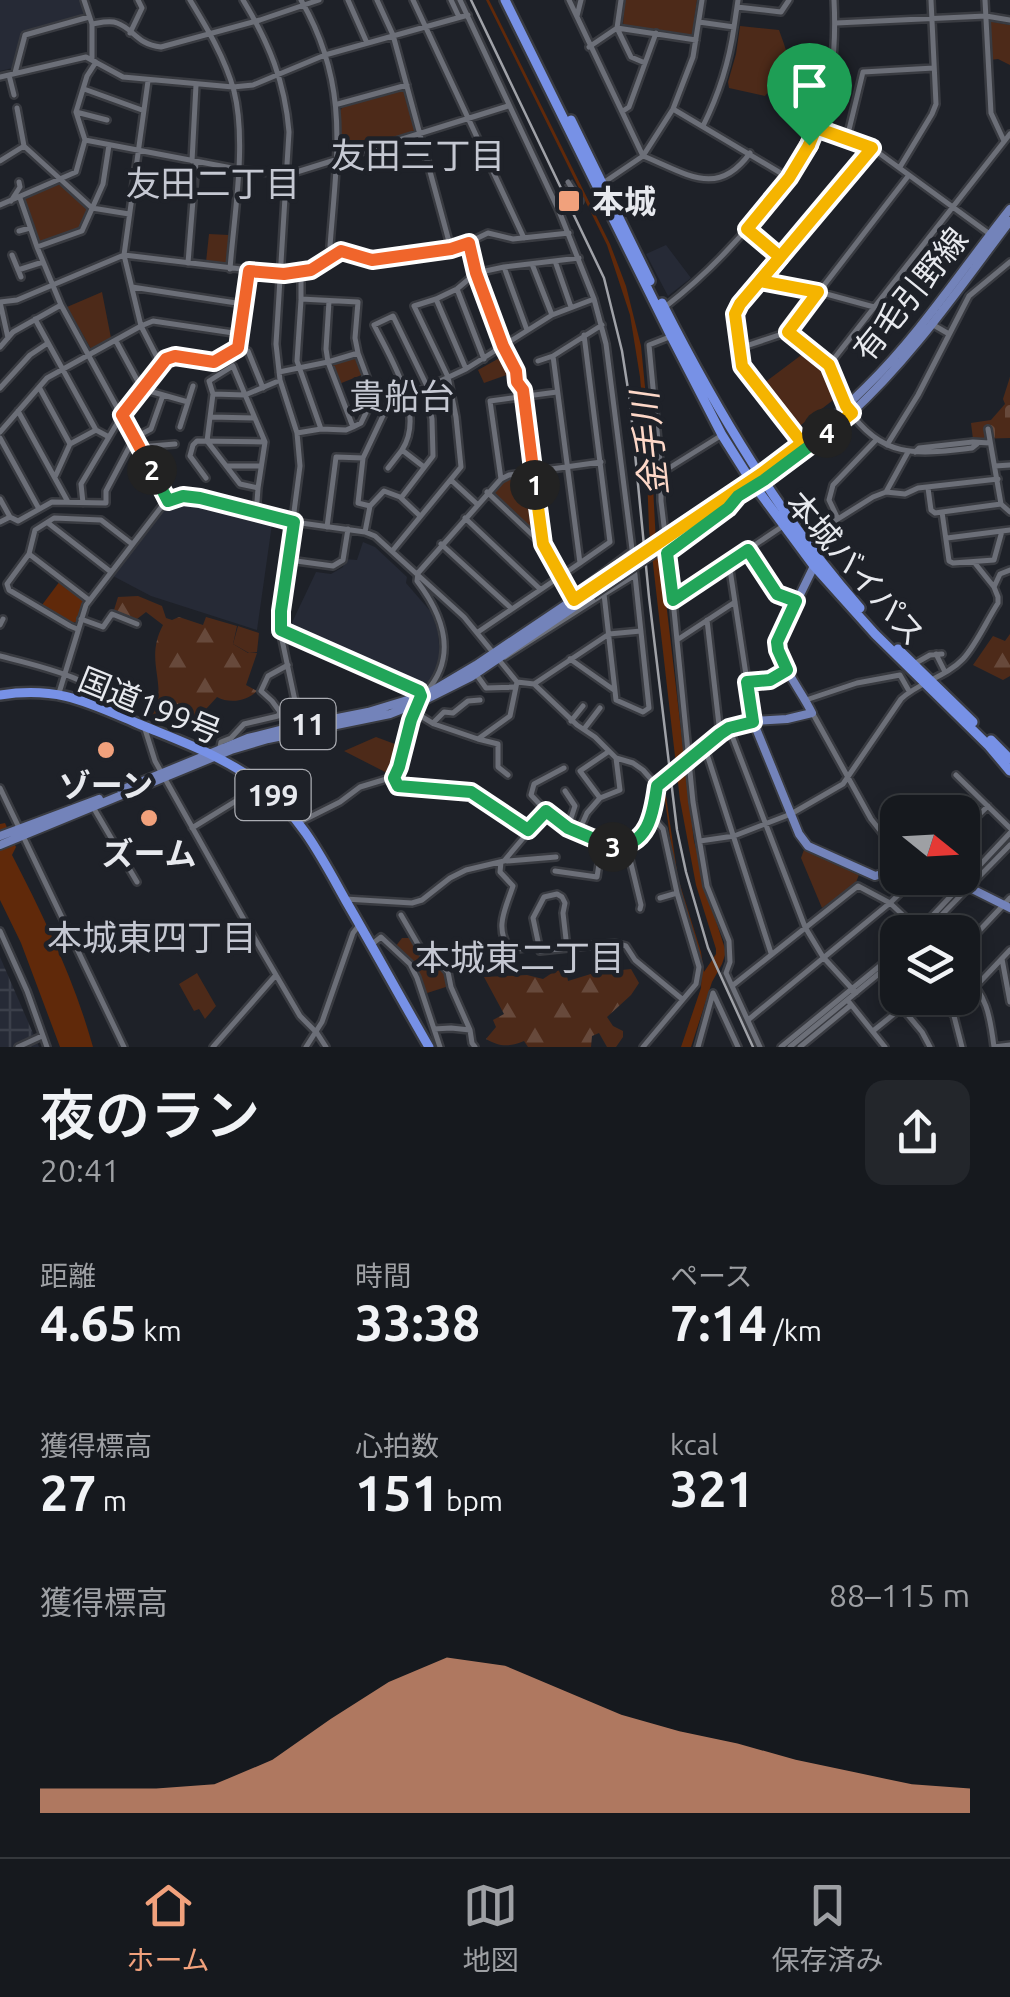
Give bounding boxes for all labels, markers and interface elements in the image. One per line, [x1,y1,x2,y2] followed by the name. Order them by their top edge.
[767,43,852,146] pin
[782,58,837,113] icon: arrive
[330,135,506,175] district label: 友田三丁目
[125,163,301,203] district label: 友田二丁目
[592,183,656,219] place label: 本城
[556,188,582,214] marker: 本城
[846,220,974,368] street label: 有毛引野線
[349,376,455,416] district label: 貴船台
[623,386,674,498] water label: 金手川
[802,408,852,458] pin: 4
[819,417,835,448] text: 4
[127,445,177,495] pin: 2
[144,454,160,485] text: 2
[510,460,560,510] pin: 1
[527,469,543,500] text: 1
[780,484,932,652] street label: 本城バイパス
[74,660,226,750] street label: 国道199号
[280,699,336,749] road number: 11
[95,739,117,761] marker: ゾーン
[59,767,153,803] place label: ゾーン
[236,770,310,820] road number: 199
[880,795,980,895] north arrow
[880,795,980,1015] map controls
[138,807,160,829] marker: ズーム
[588,822,638,872] pin: 3
[605,831,621,862] text: 3
[101,835,197,871] place label: ズーム
[880,915,980,1015] button: layers
[47,917,257,957] district label: 本城東四丁目
[415,937,625,977] district label: 本城東二丁目
[865,1080,970,1185] button: share
[40,1084,260,1145] text: 夜のラン
[40,1152,120,1188] text: 20:41
[40,1260,96,1291] text: 距離
[355,1260,411,1291] text: 時間
[670,1260,753,1291] text: ペース
[40,1294,137,1350] text: 4.65
[355,1294,480,1350] text: 33:38
[670,1294,767,1350] text: 7:14
[137,1315,182,1346] text: km
[767,1315,822,1346] text: /km
[670,1429,718,1460] text: kcal
[40,1430,152,1461] text: 獲得標高
[355,1430,439,1461] text: 心拍数
[670,1460,755,1516] text: 321
[40,1464,96,1520] text: 27
[355,1464,440,1520] text: 151
[96,1485,127,1516] text: m
[440,1485,503,1516] text: bpm
[829,1577,970,1613] text: 88–115 m
[40,1584,168,1620] text: 獲得標高
[126,1878,210,1978] tab: ホーム
[463,1878,519,1978] tab: 地図
[771,1878,884,1978] tab: 保存済み

